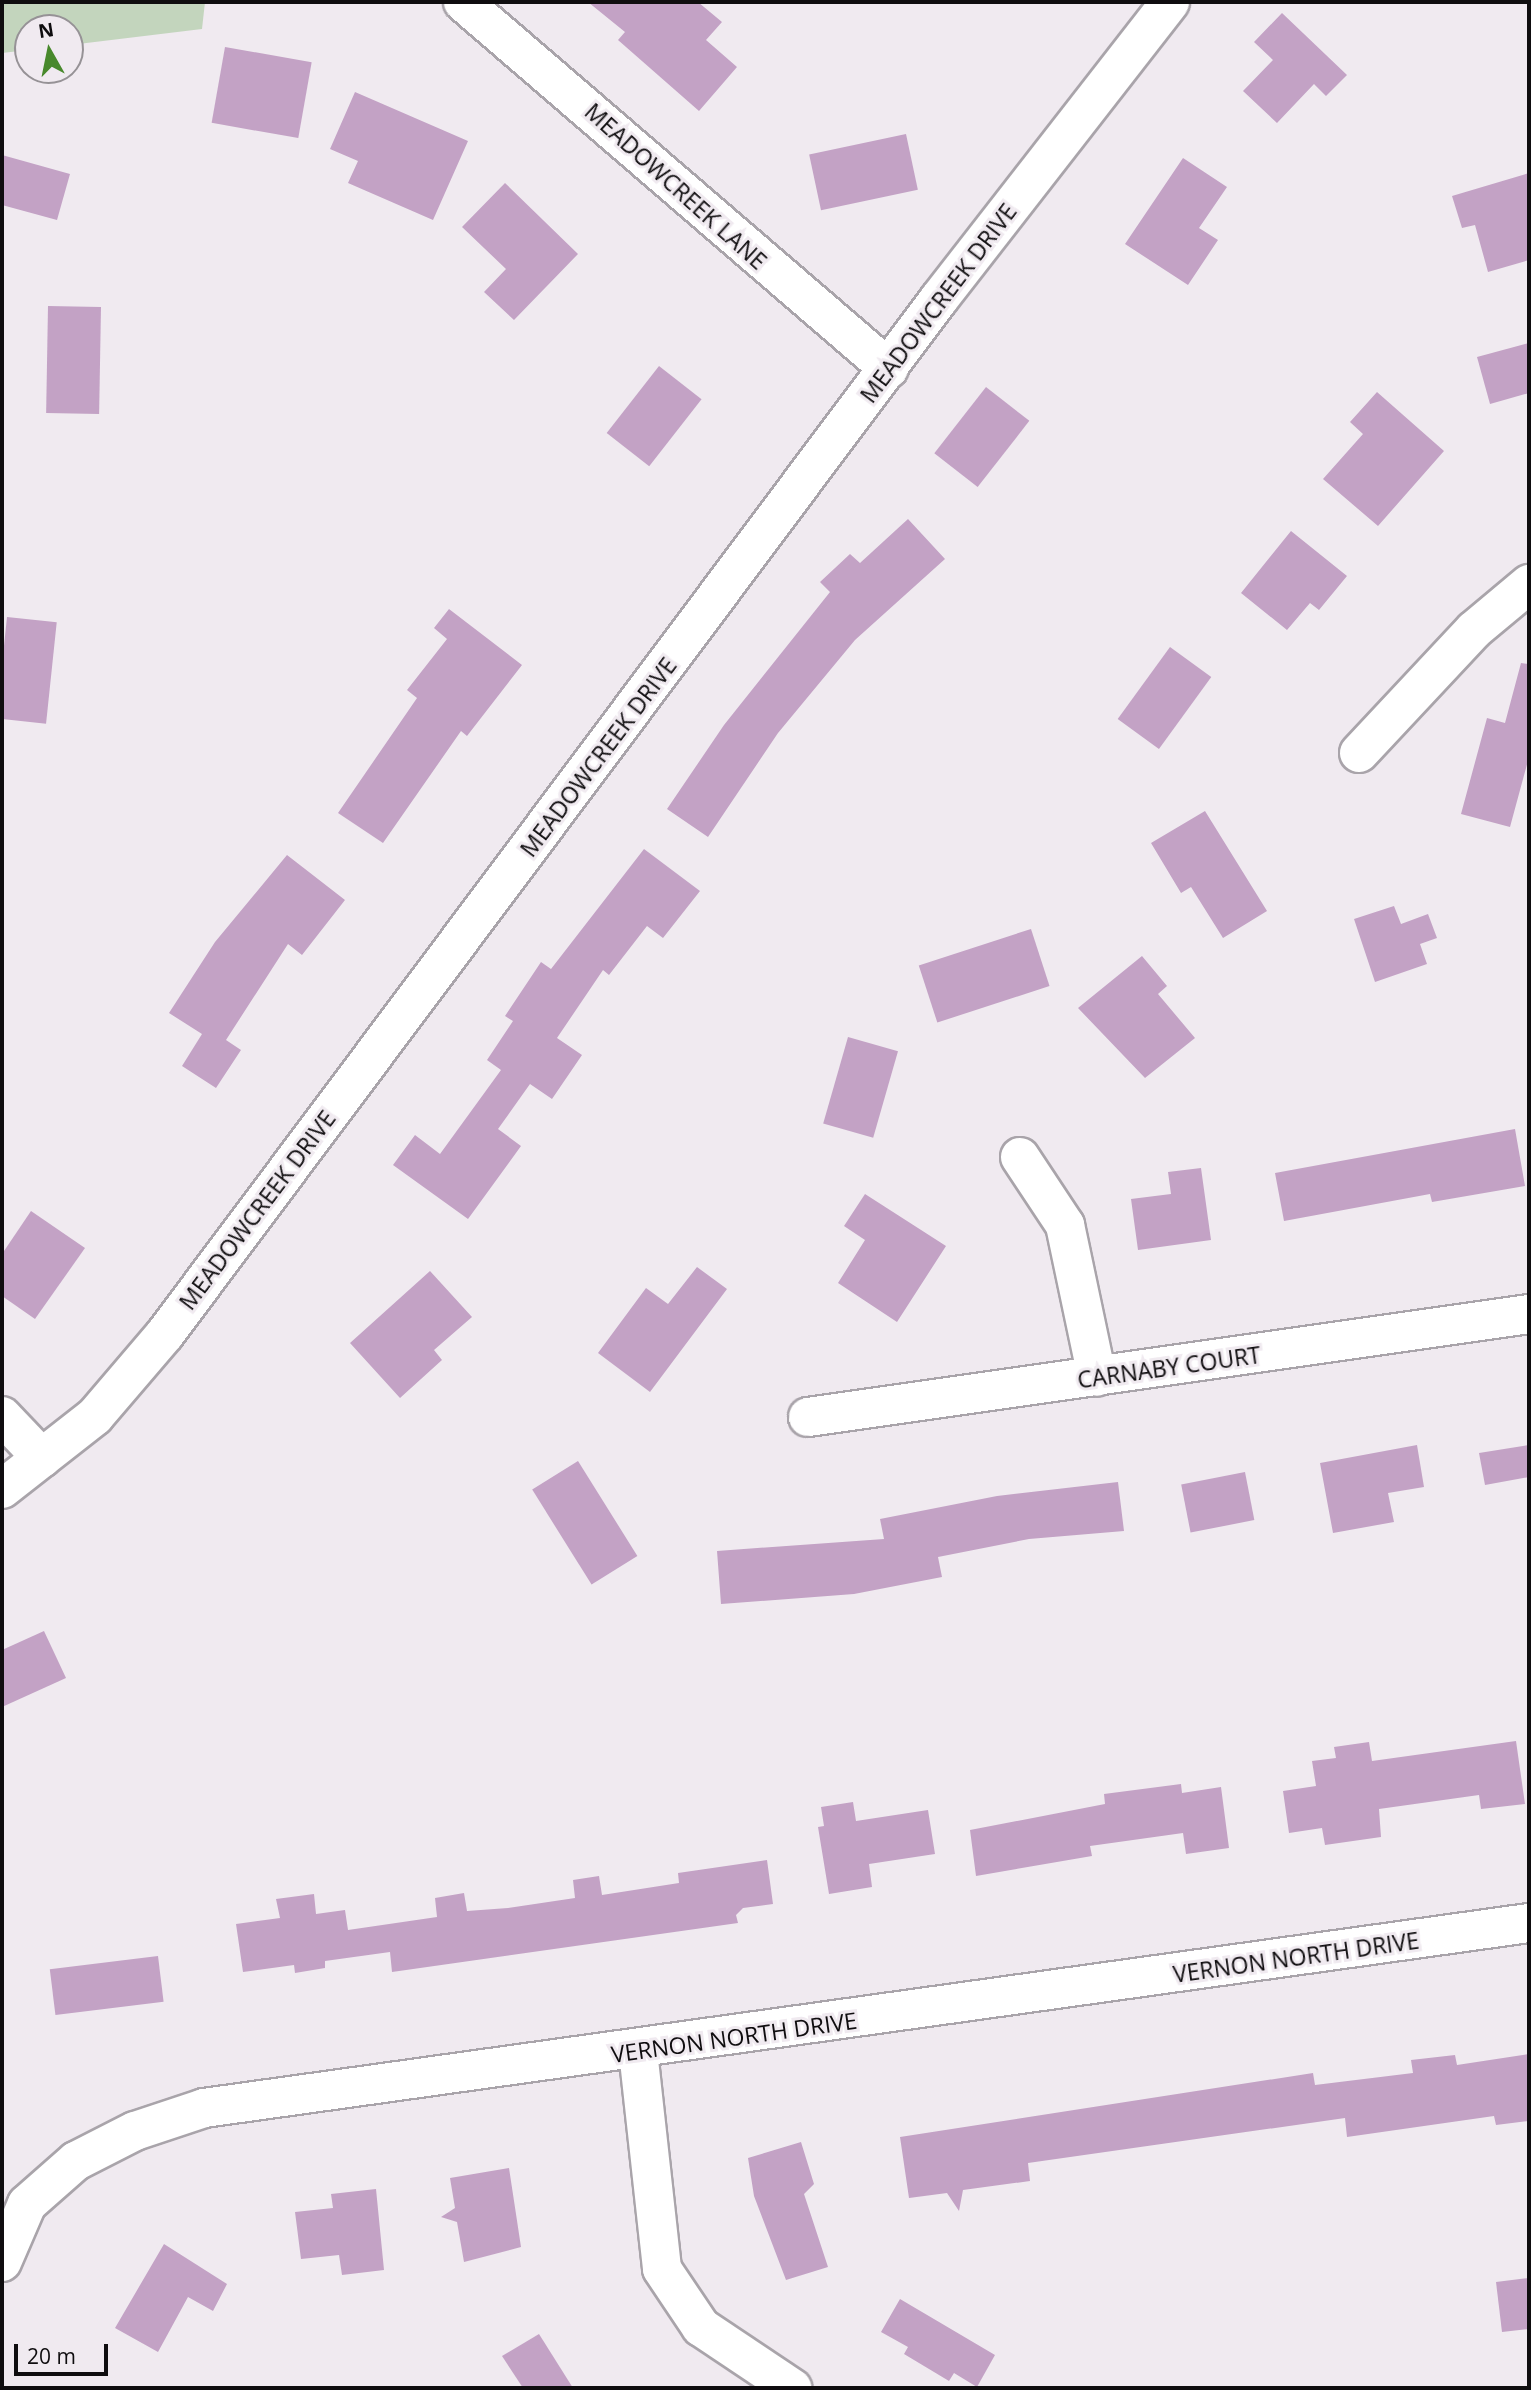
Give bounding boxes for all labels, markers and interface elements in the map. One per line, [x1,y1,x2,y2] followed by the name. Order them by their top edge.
[14,14,84,84] north arrow
[36,16,56,44] text: N
[580,97,772,275] street label: MEADOWCREEK LANE
[854,198,1022,408] street label: MEADOWCREEK DRIVE
[514,652,682,862] street label: MEADOWCREEK DRIVE
[173,1105,341,1315] street label: MEADOWCREEK DRIVE
[1076,1340,1262,1394] street label: CARNABY COURT
[1171,1926,1421,1988] street label: VERNON NORTH DRIVE
[609,2006,859,2068] street label: VERNON NORTH DRIVE
[18,2330,112,2374] scale bar
[27,2342,76,2370] text: 20 m

